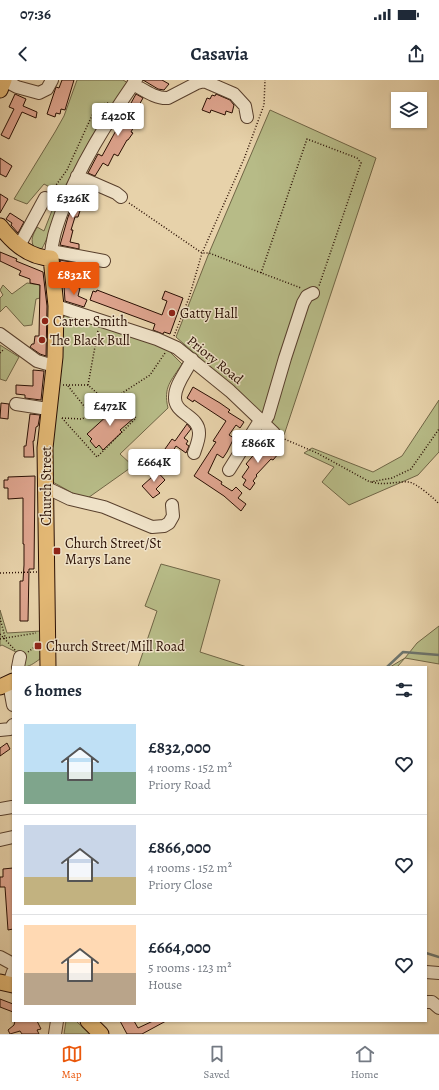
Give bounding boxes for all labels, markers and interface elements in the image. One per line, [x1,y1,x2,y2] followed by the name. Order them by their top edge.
[20,4,51,24] text: 07:36
[191,42,248,66] text: Casavia
[12,43,34,65] icon: back
[405,43,427,65] icon: share
[391,92,427,128] map controls
[391,92,427,128] button: layers
[90,103,146,137] pin: £420K
[101,107,135,124] text: £420K
[45,185,101,219] pin: £326K
[56,189,90,206] text: £326K
[46,262,102,296] pin: £832K
[57,266,91,283] text: £832K
[180,304,238,323] place label: Gatty Hall
[167,308,177,318] marker: Gatty Hall
[53,312,128,331] place label: Carter Smith
[40,316,50,326] marker: Carter Smith
[50,331,130,350] place label: The Black Bull
[183,331,248,389] street label: Priory Road
[37,335,47,345] marker: The Black Bull
[82,393,138,427] pin: £472K
[93,397,127,414] text: £472K
[230,430,286,464] pin: £866K
[241,434,275,451] text: £866K
[37,446,56,526] street label: Church Street
[126,449,182,483] pin: £664K
[137,453,171,470] text: £664K
[65,534,162,569] place label: Church Street/St Marys Lane
[52,546,62,556] marker: Church Street/St Marys Lane
[46,637,185,656] place label: Church Street/Mill Road
[33,641,43,651] marker: Church Street/Mill Road
[24,679,82,702] text: 6 homes
[393,679,415,701] icon: filters
[148,736,211,759] text: £832,000
[56,740,104,788] icon: home
[393,753,415,775] icon: heart
[148,759,232,776] text: 4 rooms · 152 m²
[148,776,211,793] text: Priory Road
[148,836,211,859] text: £866,000
[56,841,104,889] icon: home
[393,854,415,876] icon: heart
[148,859,232,876] text: 4 rooms · 152 m²
[148,876,213,893] text: Priory Close
[148,936,211,959] text: £664,000
[56,941,104,989] icon: home
[393,954,415,976] icon: heart
[148,959,231,976] text: 5 rooms · 123 m²
[148,976,182,993] text: House
[61,1043,83,1082] tab: Map
[204,1043,230,1082] tab: Saved
[351,1043,378,1082] tab: Home

